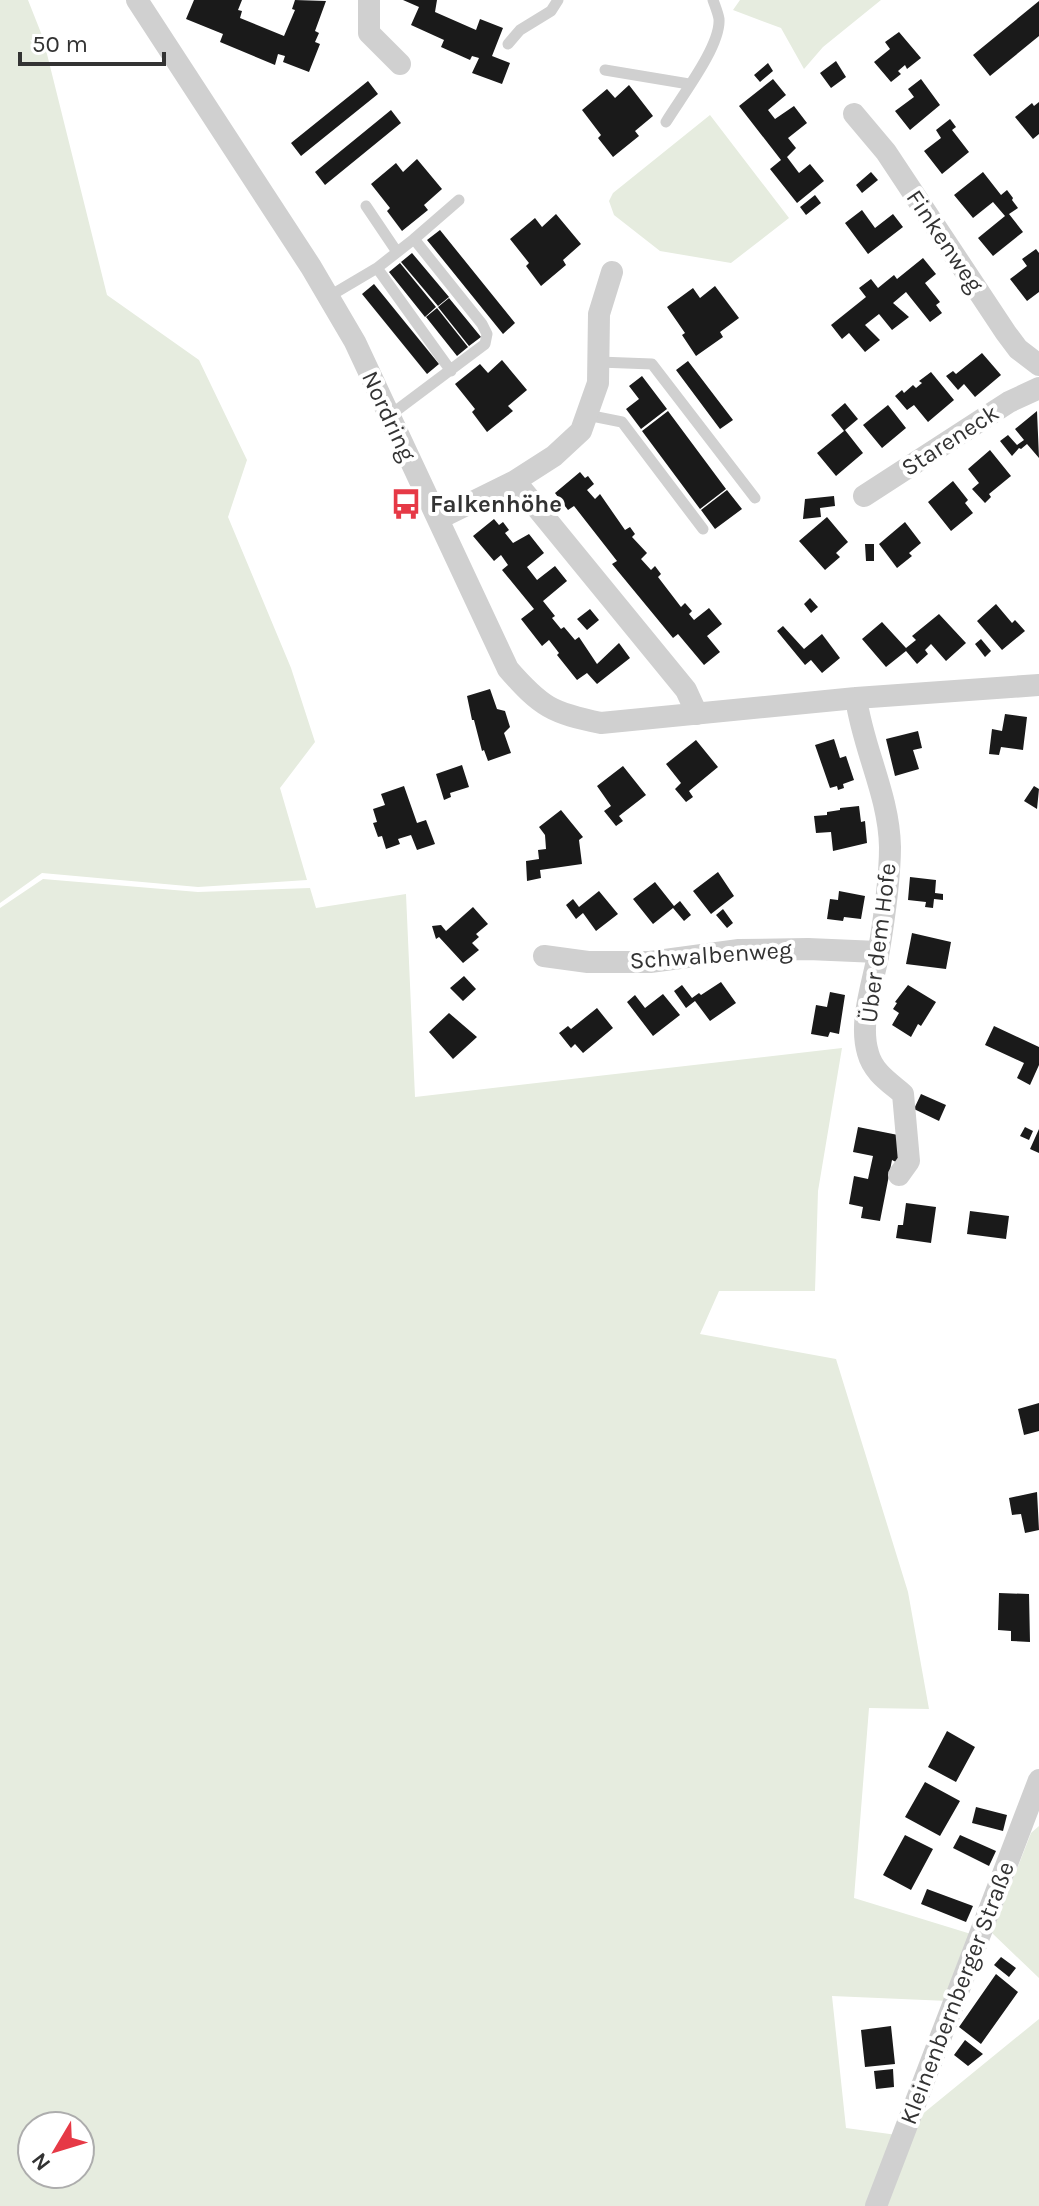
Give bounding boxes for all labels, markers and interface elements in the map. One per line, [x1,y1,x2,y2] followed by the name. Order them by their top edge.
[20,16,164,66] scale bar
[32,30,88,58] text: 50 m
[900,184,990,298] street label: Finkenweg
[356,366,422,466] street label: Nordring
[896,398,1004,482] street label: Stareneck
[389,487,423,521] bus stop icon: Falkenhöhe
[430,490,562,518] place label: Falkenhöhe
[854,861,902,1025] street label: Über dem Hofe
[629,935,794,975] street label: Schwalbenweg
[894,1858,1020,2128] street label: Kleinenbernberger Straße
[16,2110,96,2190] north arrow
[26,2147,56,2176] text: N

